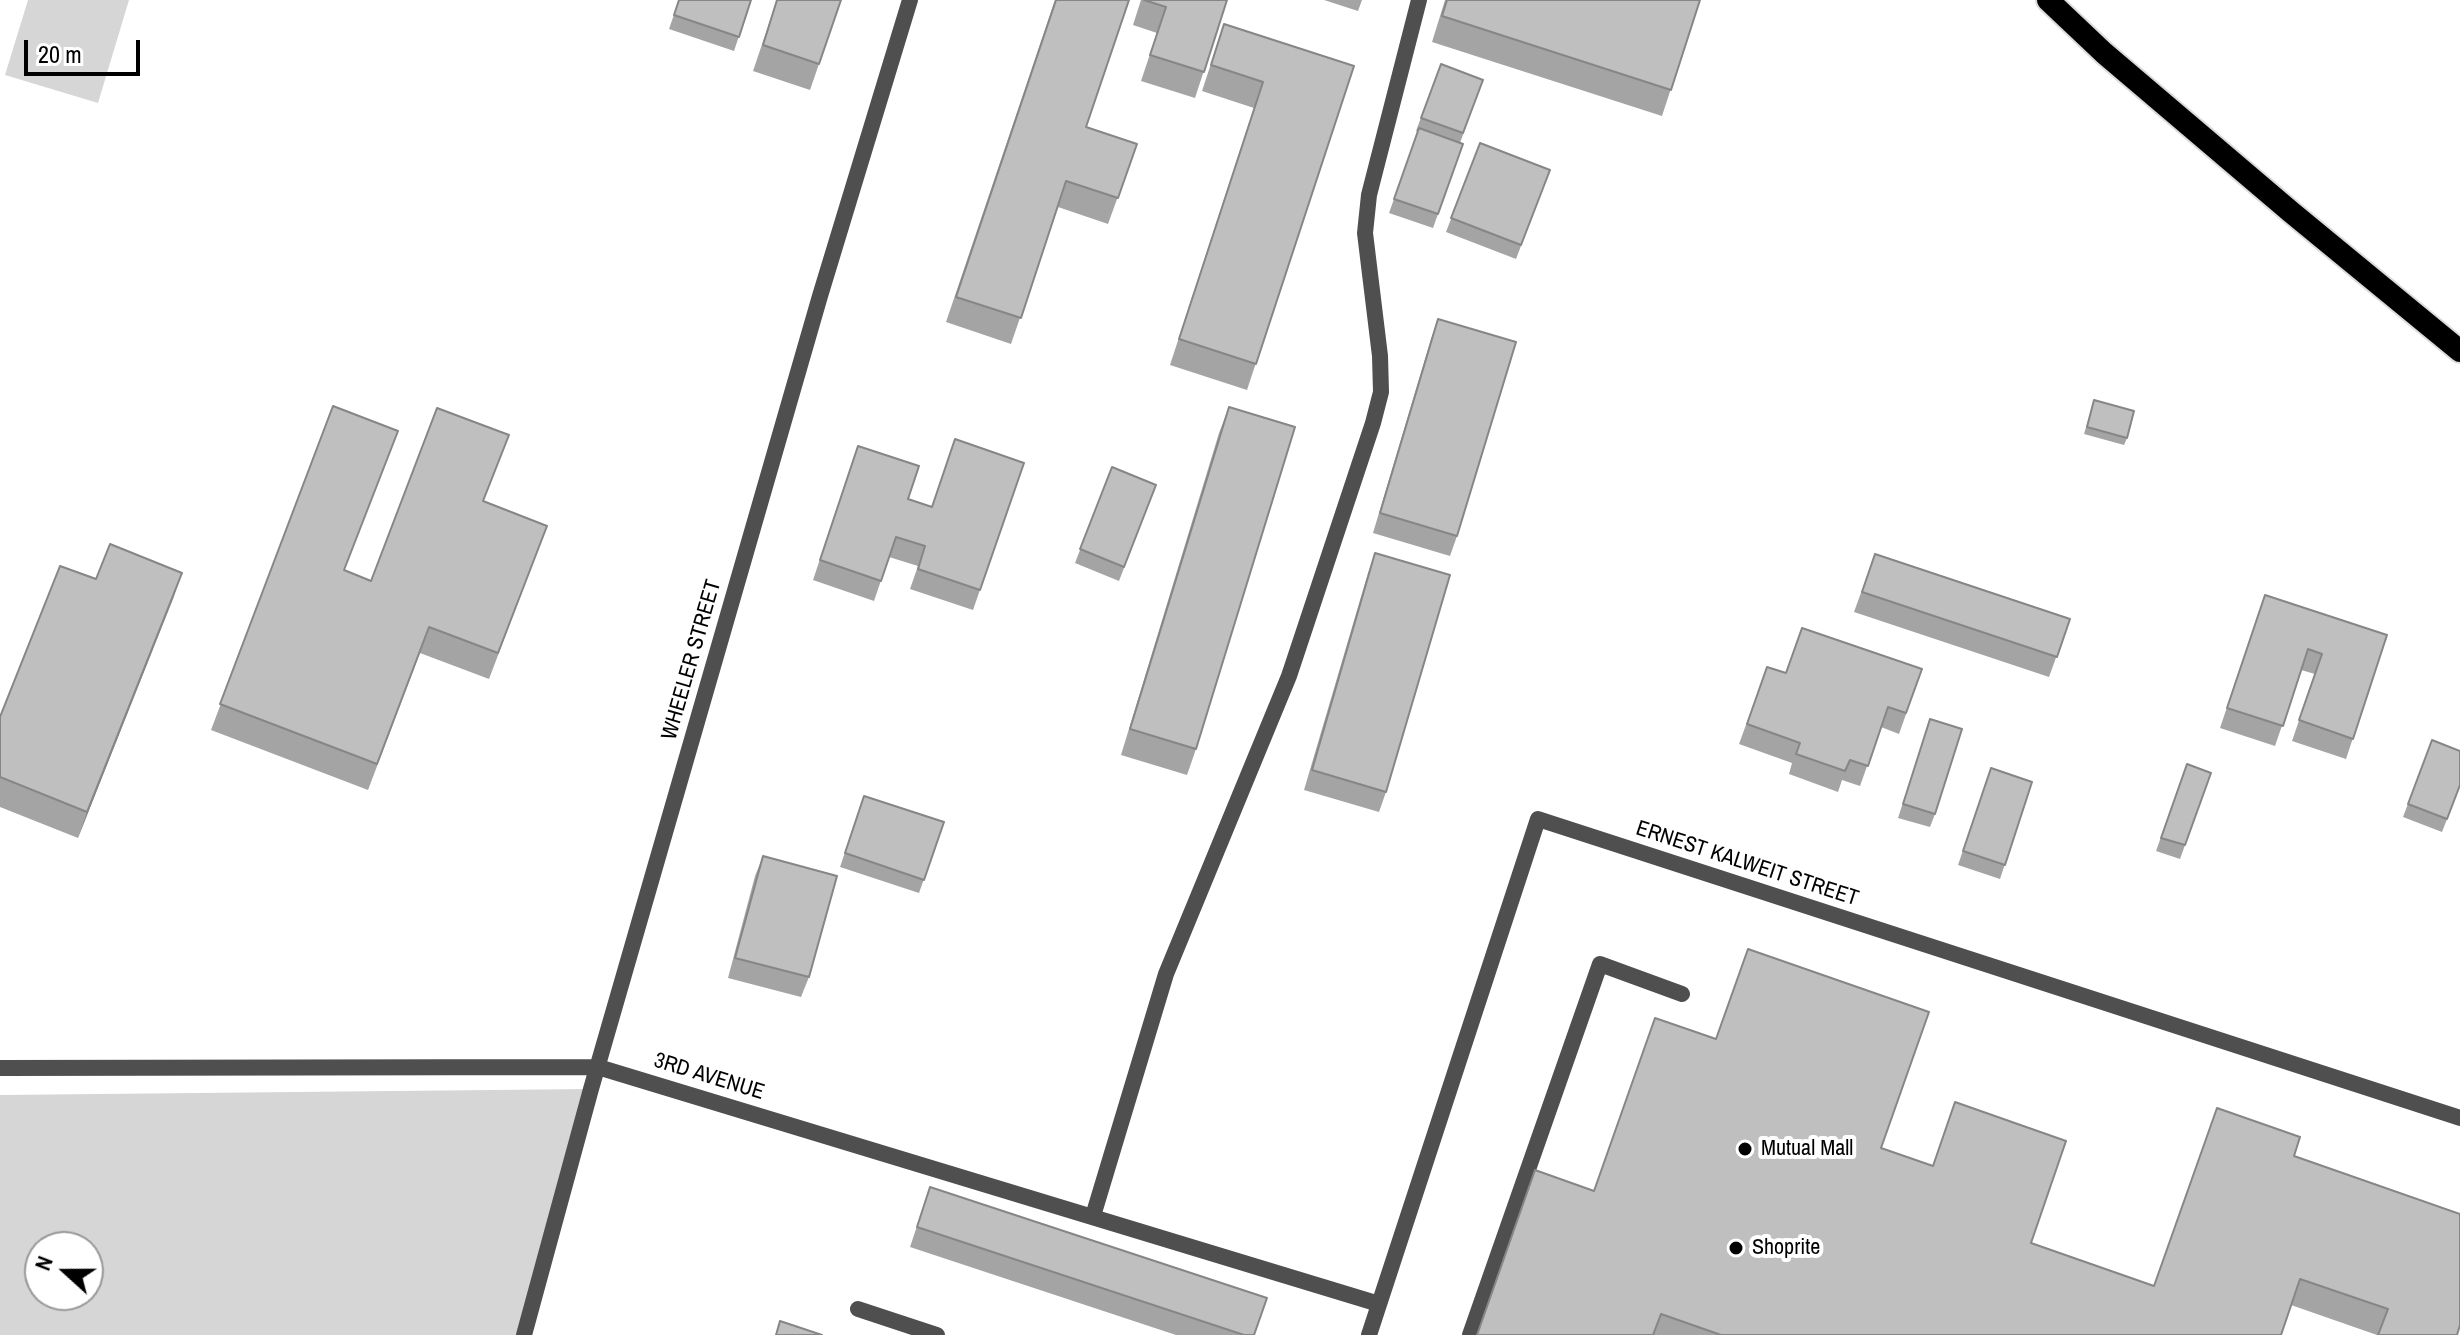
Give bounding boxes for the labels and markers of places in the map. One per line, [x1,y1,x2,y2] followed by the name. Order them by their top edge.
[1761,1136,1853,1162] place label: Mutual Mall
[1736,1140,1754,1158] marker: Mutual Mall
[1752,1235,1820,1261] place label: Shoprite
[1727,1239,1745,1257] marker: Shoprite

